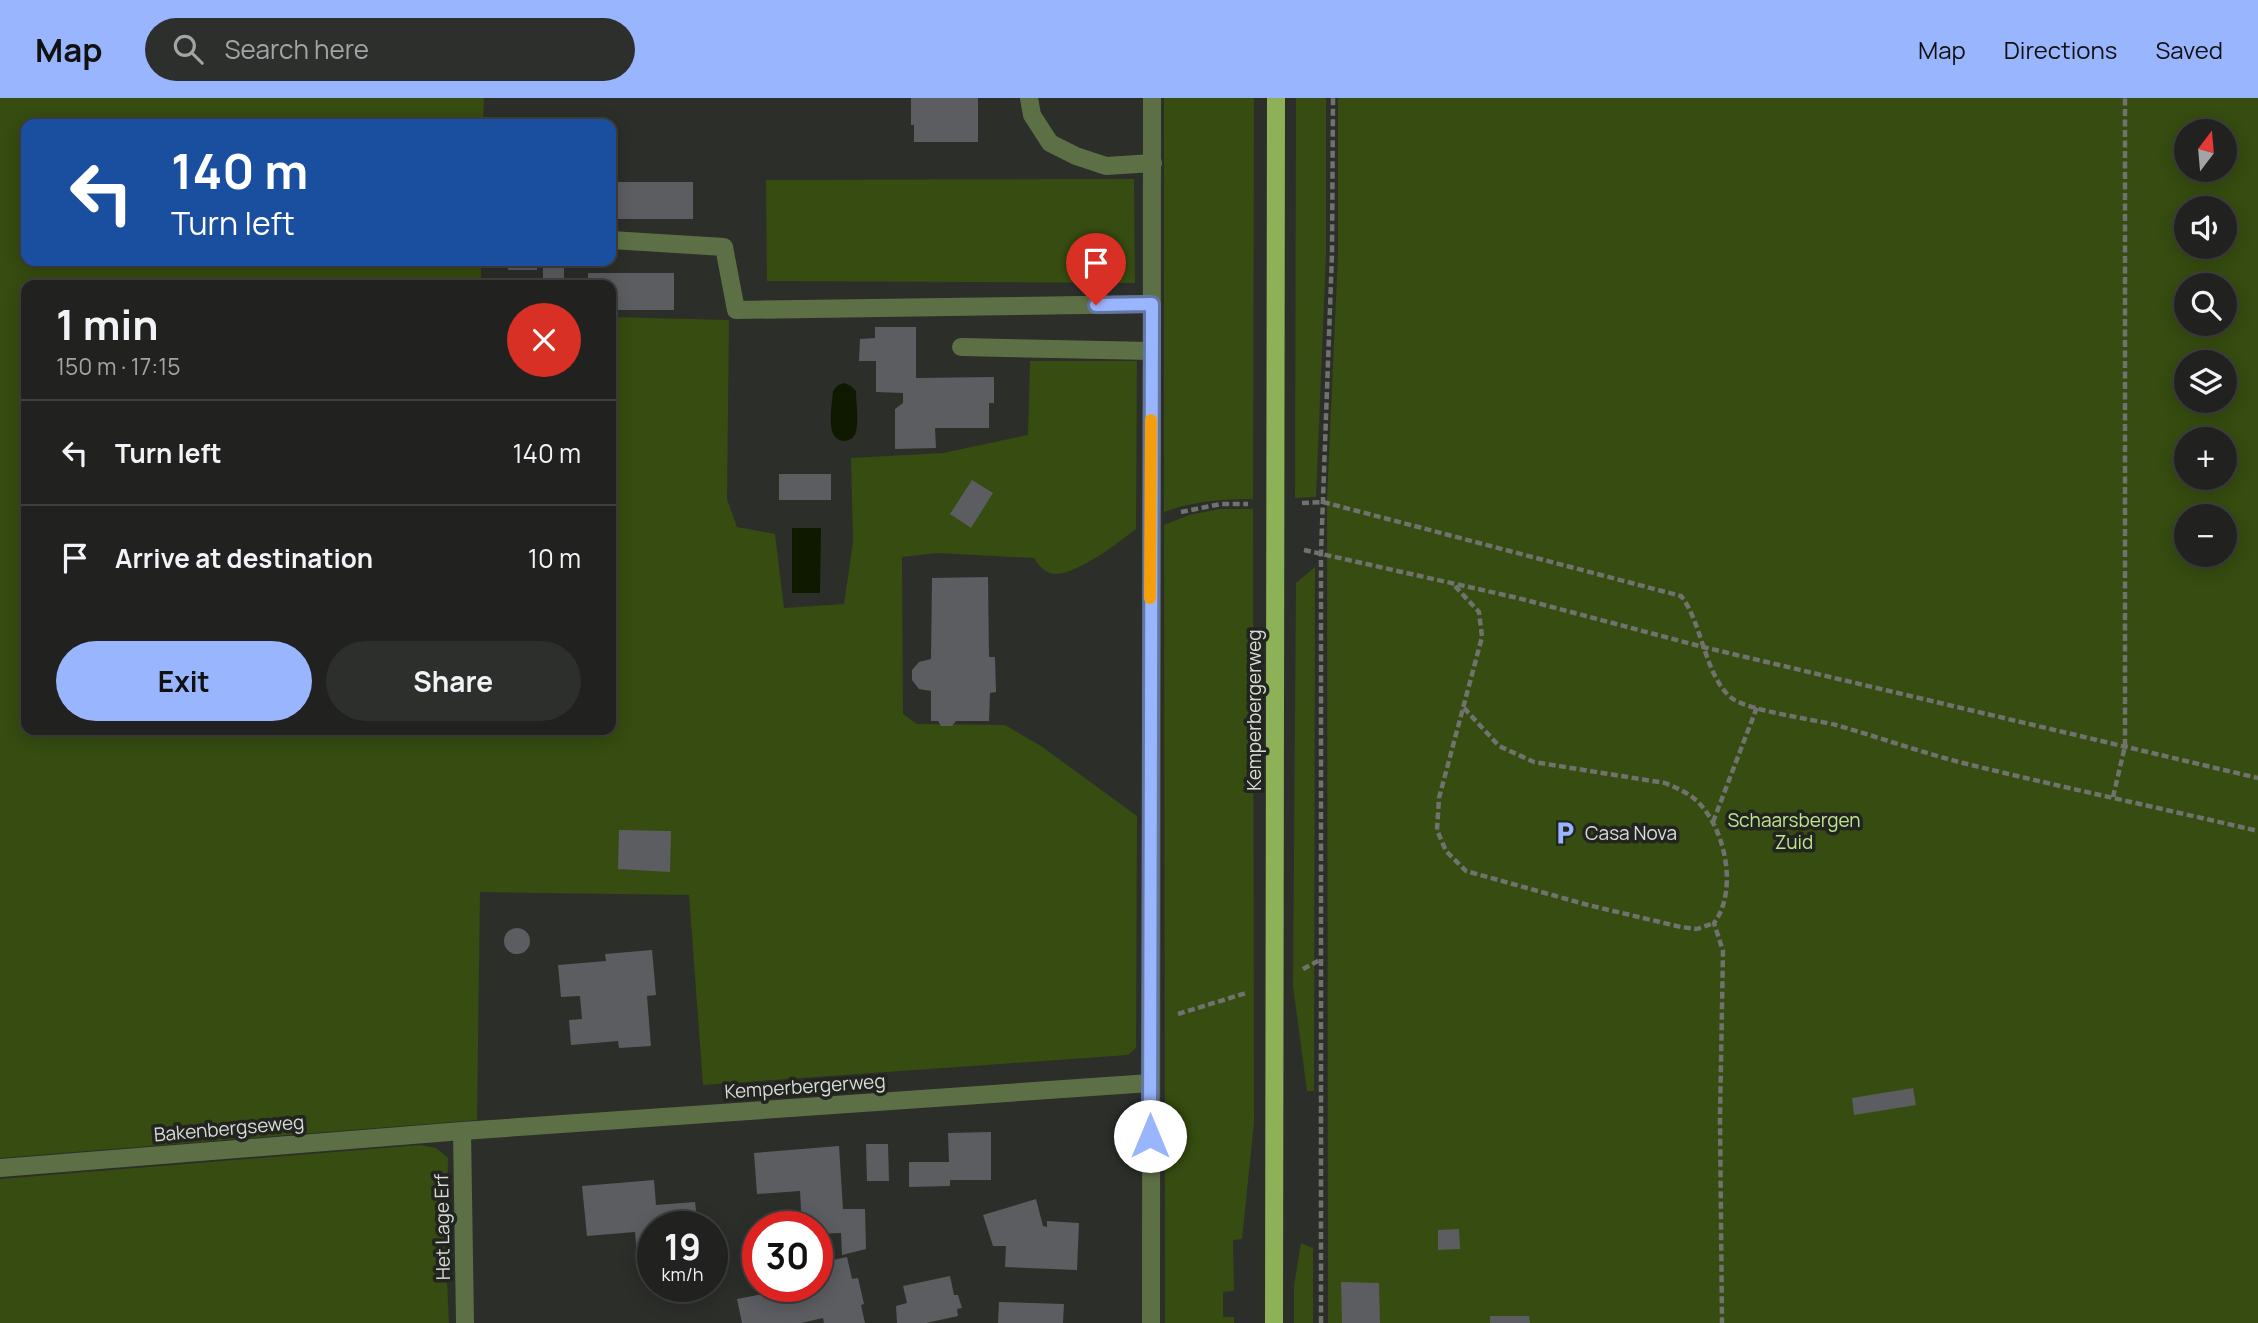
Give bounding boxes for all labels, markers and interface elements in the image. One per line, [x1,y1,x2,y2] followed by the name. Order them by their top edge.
[145,18,635,81] search box
[35,27,103,72] text: Map
[169,30,207,68] icon: search
[225,31,369,67] text: Search here
[1918,33,1966,66] text: Map
[2004,33,2117,66] text: Directions
[2155,33,2223,66] text: Saved
[2174,119,2236,182] north arrow
[2174,119,2237,567] map controls
[171,137,308,204] text: 140 m
[56,147,147,238] icon: left
[2174,196,2237,259] button: sound
[171,201,295,245] text: Turn left
[1066,233,1126,305] pin
[1077,244,1115,282] icon: arrive
[2174,273,2237,336] button: search
[56,295,159,353] text: 1 min
[507,303,581,377] button: close
[56,350,180,382] text: 150 m · 17:15
[2174,350,2237,413] button: layers
[2174,427,2237,490] button: +
[56,434,94,472] icon: left
[115,435,222,471] text: Turn left
[512,435,581,471] text: 140 m
[2174,504,2237,567] button: −
[56,539,94,577] icon: arrive
[115,540,373,576] text: Arrive at destination
[528,540,581,576] text: 10 m
[1241,629,1267,791] street label: Kemperbergerweg
[56,641,312,721] button: Exit
[326,641,581,721] button: Share
[1727,807,1861,855] park label: Schaarsbergen Zuid
[1551,819,1579,847] parking icon: Casa Nova
[1585,820,1677,846] place label: Casa Nova
[724,1067,886,1105] street label: Kemperbergerweg
[1113,1099,1187,1173] position arrow
[153,1108,305,1148] street label: Bakenbergseweg
[428,1173,456,1280] street label: Het Lage Erf
[742,1211,833,1302] speed limit sign: 30
[664,1223,701,1271] text: 19
[662,1262,703,1286] text: km/h

